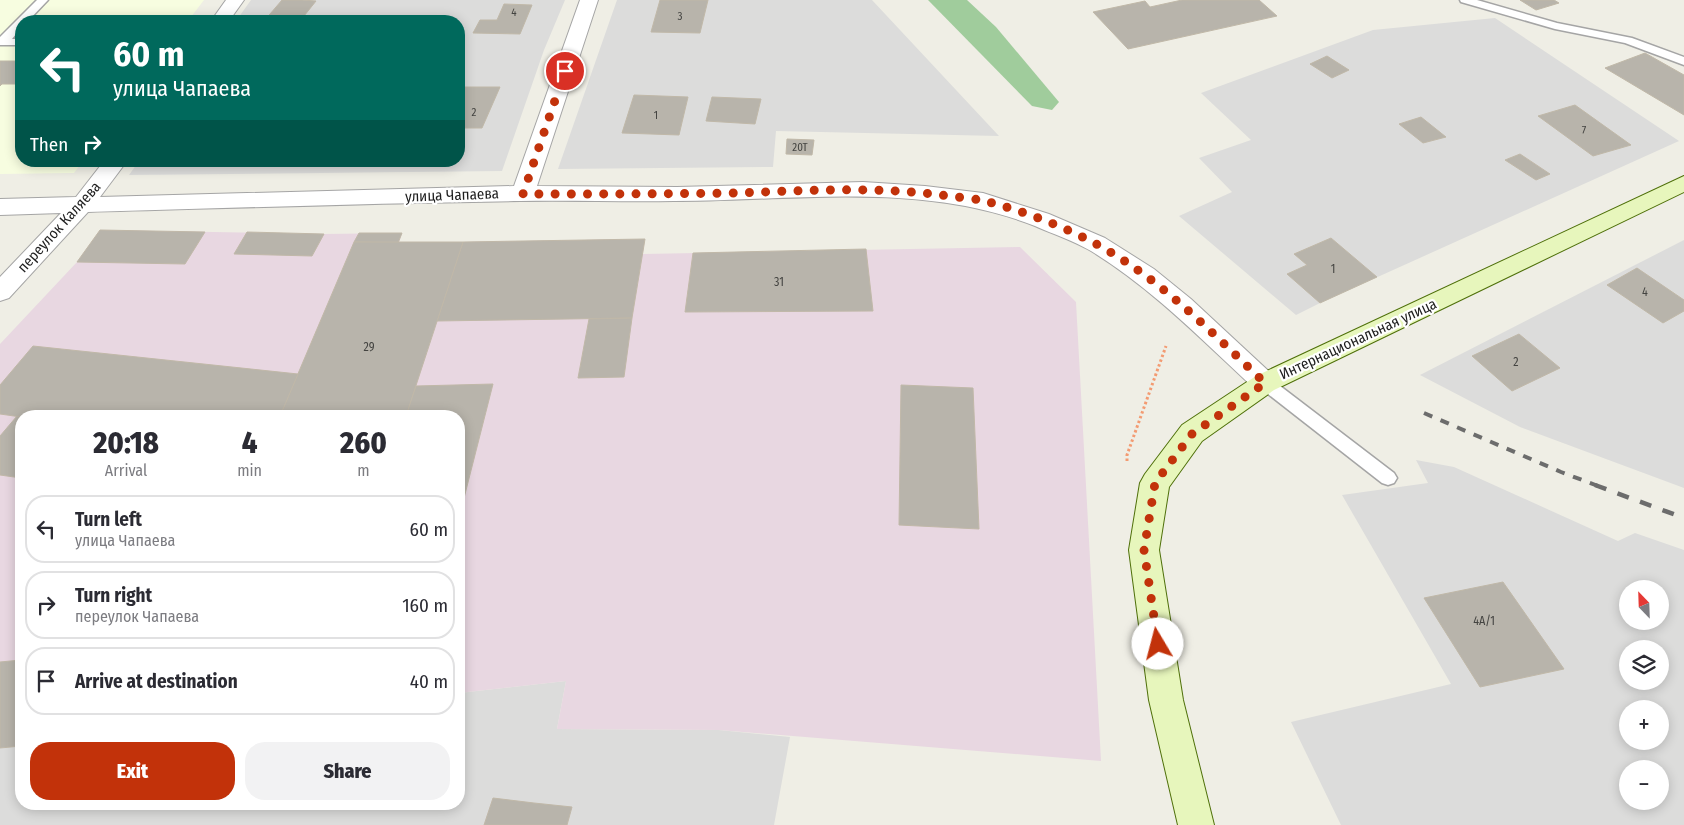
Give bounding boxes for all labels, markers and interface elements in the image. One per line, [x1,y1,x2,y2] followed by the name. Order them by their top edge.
[511,6,517,19] house number: 4
[678,10,683,23] house number: 3
[113,33,184,75] text: 60 m
[30,35,95,100] icon: left
[544,50,586,92] pin
[551,57,579,85] icon: arrive
[113,75,251,102] text: улица Чапаева
[472,106,477,119] house number: 2
[654,109,658,122] house number: 1
[1582,124,1587,137] house number: 7
[78,130,106,158] icon: right
[30,133,68,156] text: Then
[792,141,809,154] house number: 20Т
[14,178,104,276] street label: переулок Каляева
[405,184,499,206] street label: улица Чапаева
[1331,262,1335,276] house number: 1
[774,275,784,289] house number: 31
[1642,285,1648,299] house number: 4
[1277,295,1439,383] street label: Интернациональная улица
[363,340,375,354] house number: 29
[1513,355,1519,369] house number: 2
[93,425,159,461] text: 20:18
[242,425,257,461] text: 4
[340,425,387,461] text: 260
[105,461,147,480] text: Arrival
[237,461,262,480] text: min
[357,461,370,480] text: m
[75,508,142,531] text: Turn left
[32,515,60,543] icon: left
[410,518,448,541] text: 60 m
[75,531,175,550] text: улица Чапаева
[1619,580,1669,630] north arrow
[1619,580,1669,810] map controls
[75,584,152,607] text: Turn right
[32,591,60,619] icon: right
[402,594,448,617] text: 160 m
[75,607,199,626] text: переулок Чапаева
[1473,614,1495,628] house number: 4А/1
[1131,617,1183,669] position arrow
[1619,640,1669,690] button: layers
[32,667,60,695] icon: arrive
[75,670,238,693] text: Arrive at destination
[410,670,448,693] text: 40 m
[1619,700,1669,750] button: +
[30,742,235,800] button: Exit
[245,742,450,800] button: Share
[1619,760,1669,810] button: −

